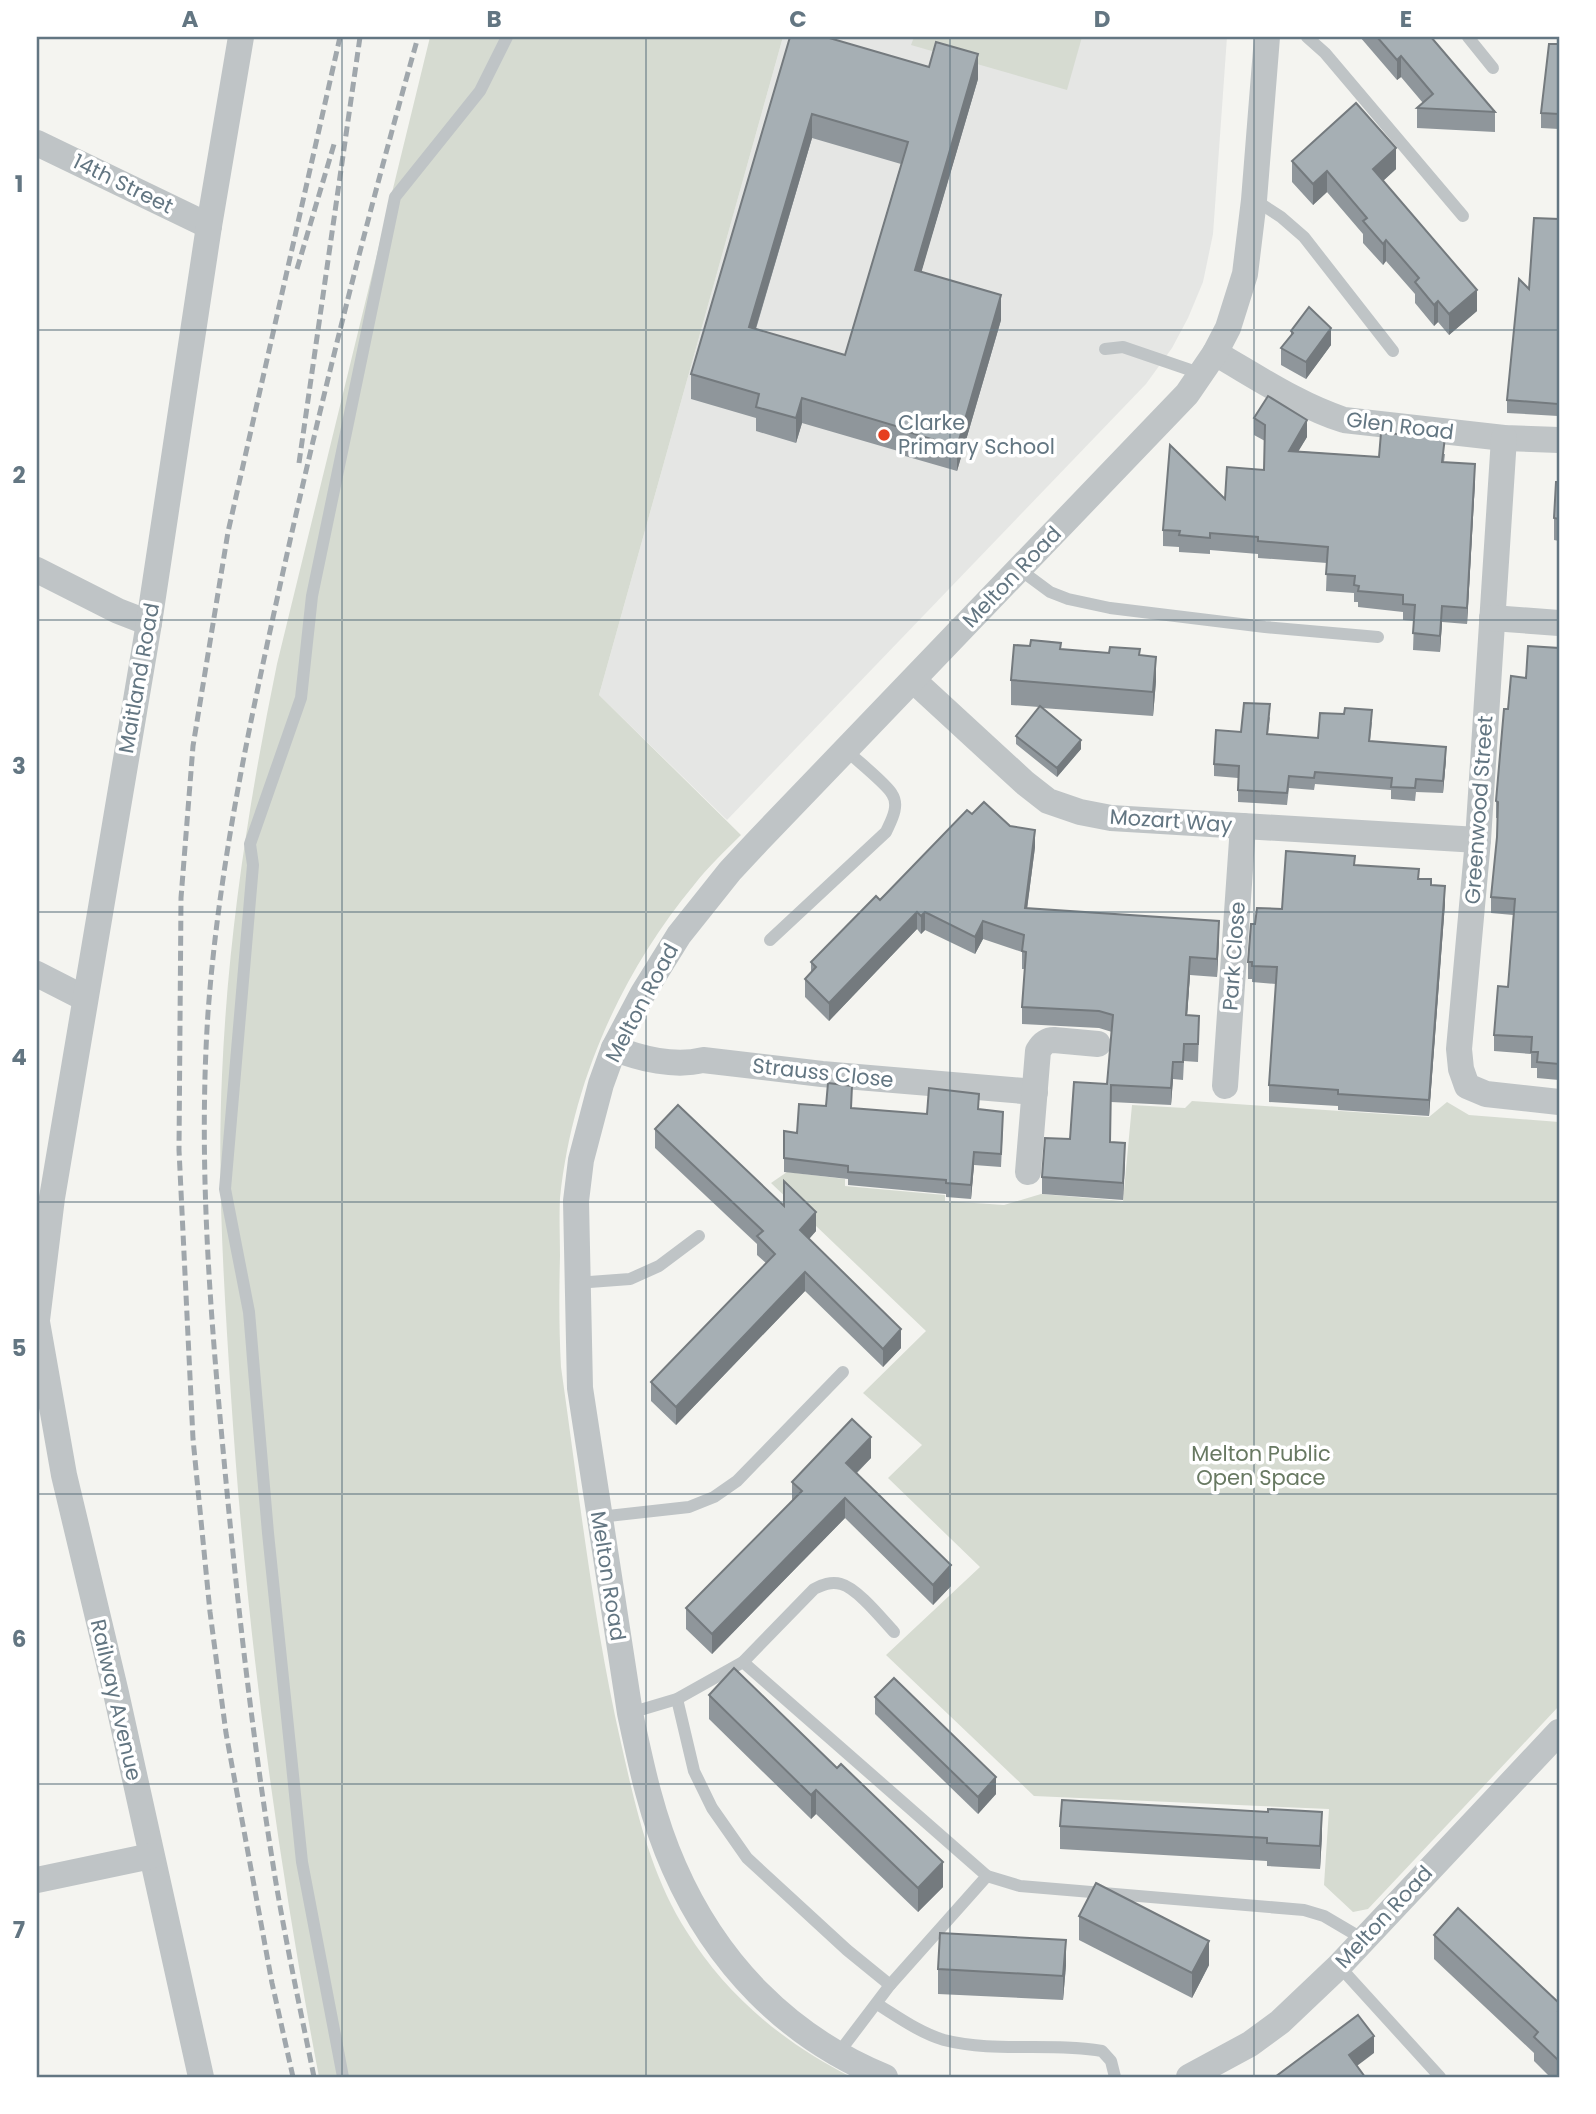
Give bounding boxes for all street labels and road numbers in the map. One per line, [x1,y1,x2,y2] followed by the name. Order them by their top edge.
[68,147,178,220] street label: 14th Street
[1345,405,1456,446] street label: Glen Road
[956,519,1068,634] street label: Melton Road
[111,600,166,755] street label: Maitland Road
[1457,715,1500,905] street label: Greenwood Street
[1109,802,1234,839] street label: Mozart Way
[1215,900,1252,1012] street label: Park Close
[598,938,685,1067] street label: Melton Road
[751,1051,895,1094] street label: Strauss Close
[584,1509,633,1643] street label: Melton Road
[84,1616,149,1784] street label: Railway Avenue
[1328,1859,1439,1974] street label: Melton Road

